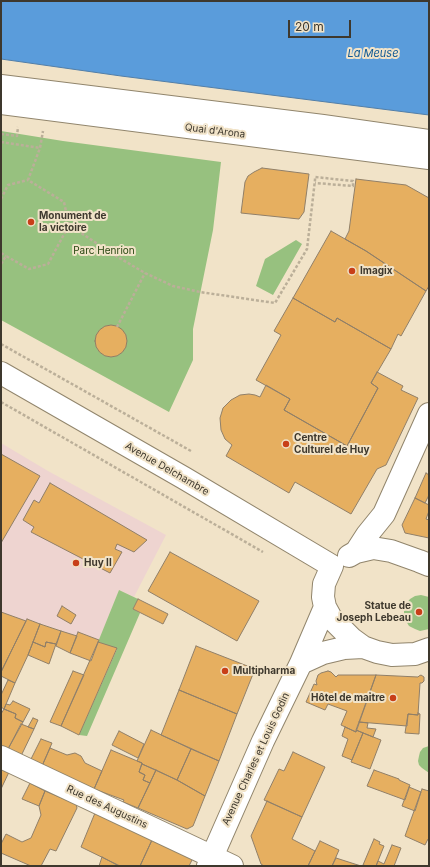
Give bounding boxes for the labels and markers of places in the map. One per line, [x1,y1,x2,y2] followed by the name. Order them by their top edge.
[39,210,106,234] place label: Monument de la victoire
[26,217,36,227] marker: Monument de la victoire
[360,265,393,277] place label: Imagix
[347,266,357,276] marker: Imagix
[294,432,370,456] place label: Centre Culturel de Huy
[281,439,291,449] marker: Centre Culturel de Huy
[84,557,112,569] place label: Huy II
[71,558,81,568] marker: Huy II
[337,600,411,624] place label: Statue de Joseph Lebeau
[414,607,424,617] marker: Statue de Joseph Lebeau
[233,665,295,677] place label: Multipharma
[220,666,230,676] marker: Multipharma
[311,692,385,704] place label: Hôtel de maitre
[388,693,398,703] marker: Hôtel de maitre

